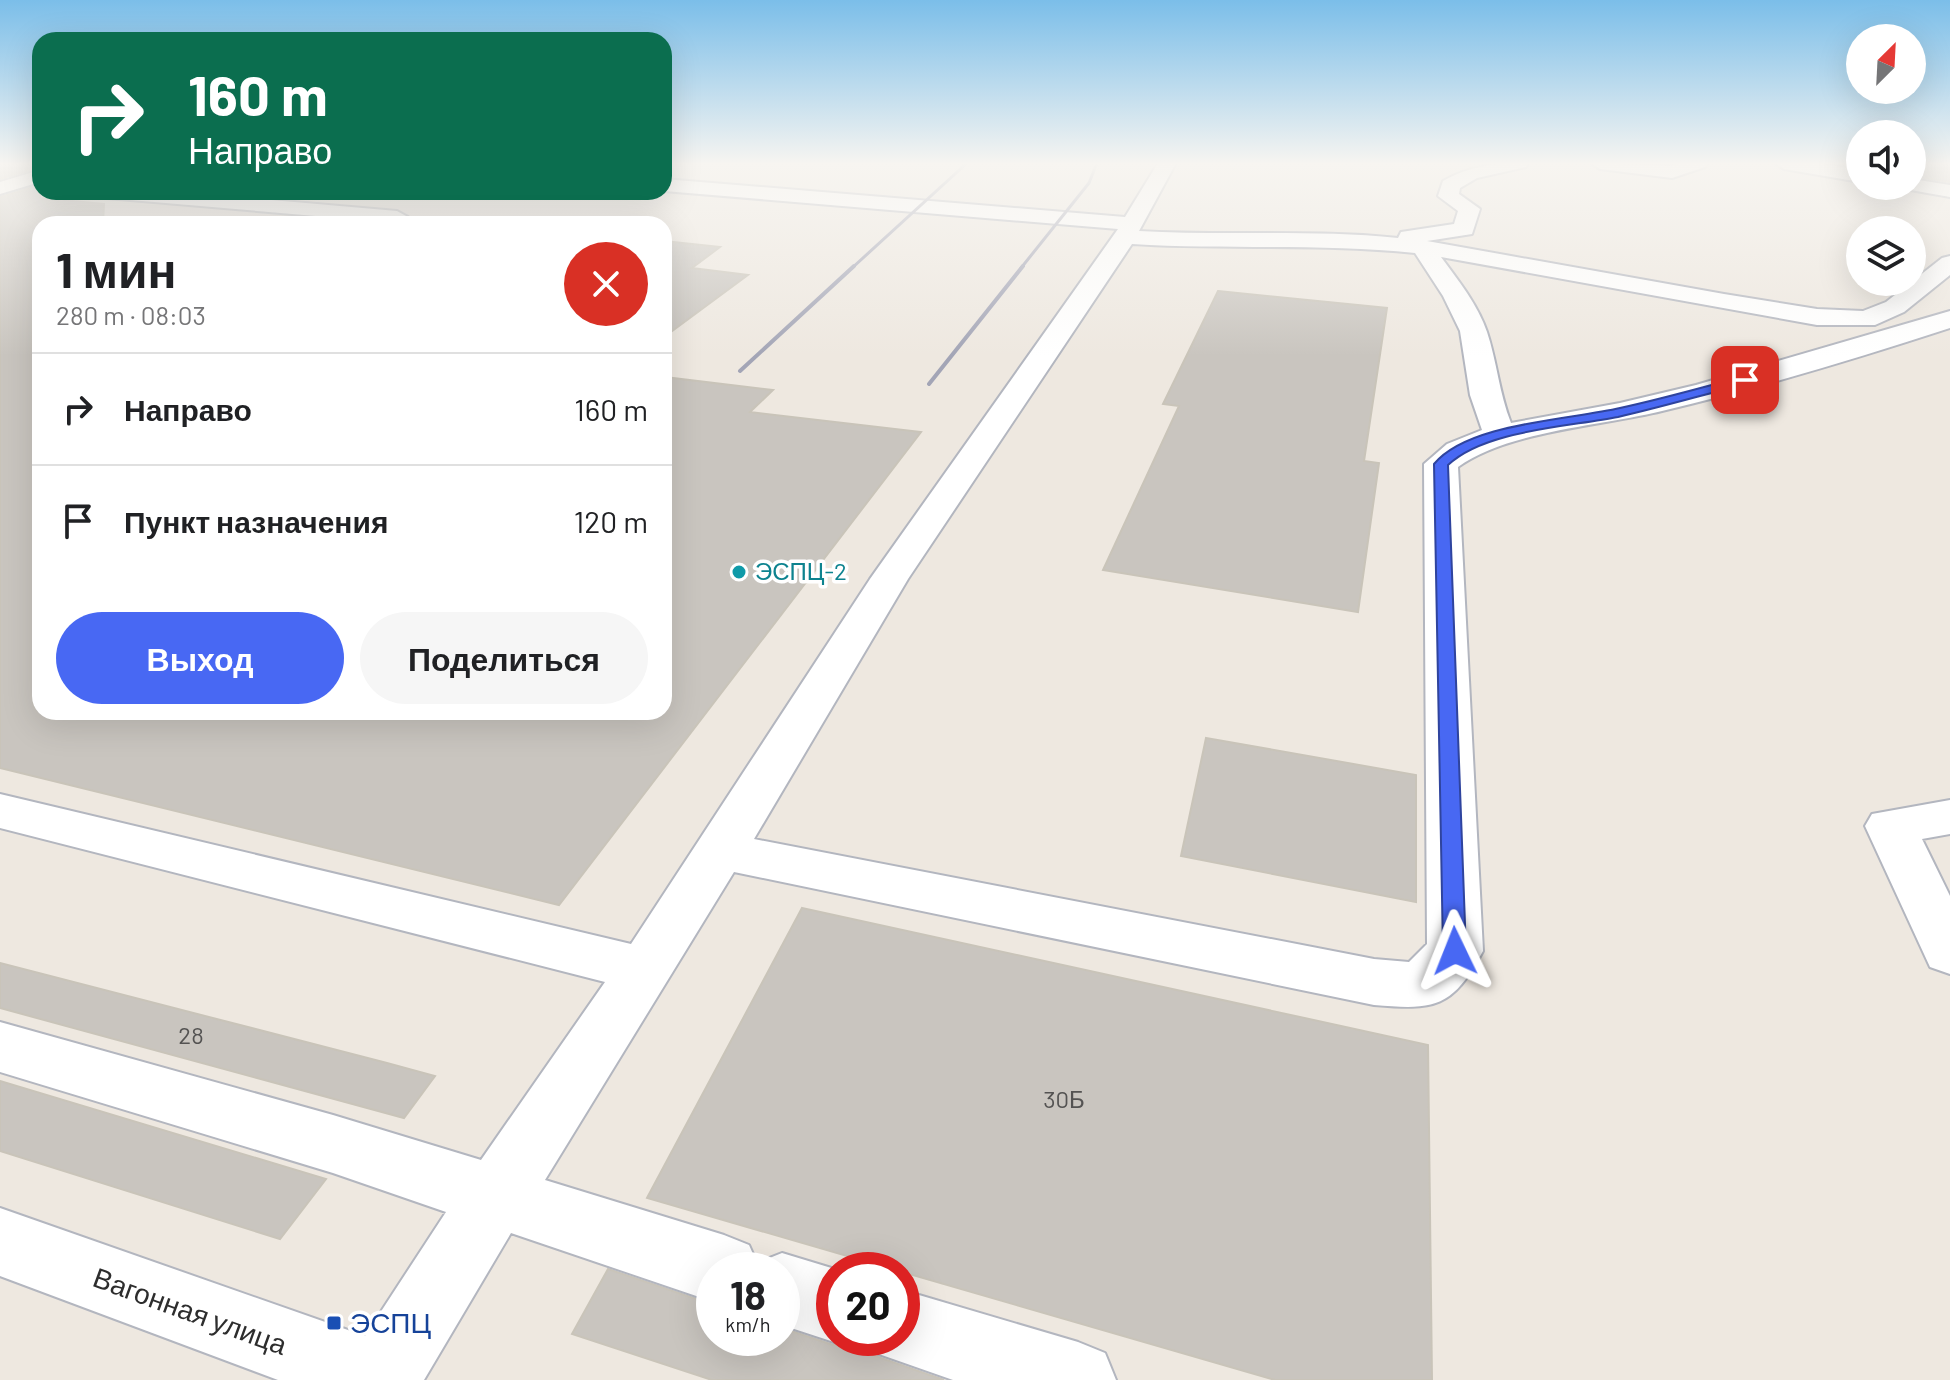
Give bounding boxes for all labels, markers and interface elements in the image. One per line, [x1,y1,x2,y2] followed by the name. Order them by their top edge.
[1846,24,1926,104] north arrow
[1846,24,1926,296] map controls
[188,60,328,127] text: 160 m
[56,64,160,168] icon: right
[1846,120,1926,200] button: sound
[188,128,332,171] text: Направо
[1846,216,1926,296] button: layers
[56,240,177,298] text: 1 мин
[564,242,648,326] button: close
[56,299,206,330] text: 280 m · 08:03
[1711,346,1779,414] pin
[1723,358,1767,402] icon: arrive
[56,387,100,431] icon: right
[124,391,252,427] text: Направо
[574,391,648,427] text: 160 m
[56,499,100,543] icon: arrive
[124,503,388,539] text: Пункт назначения
[574,503,648,539] text: 120 m
[755,556,847,585] place label: ЭСПЦ-2
[730,563,748,581] marker: ЭСПЦ-2
[56,612,344,704] button: Выход
[360,612,648,704] button: Поделиться
[1413,909,1497,993] position arrow
[178,1020,204,1049] house number: 28
[1043,1084,1085,1113] house number: 30Б
[816,1252,920,1356] speed limit sign: 20
[89,1259,292,1361] street label: Вагонная улица
[730,1270,766,1318] text: 18
[350,1305,431,1339] place label: ЭСПЦ
[725,1312,771,1336] text: km/h
[325,1314,343,1332] marker: ЭСПЦ

